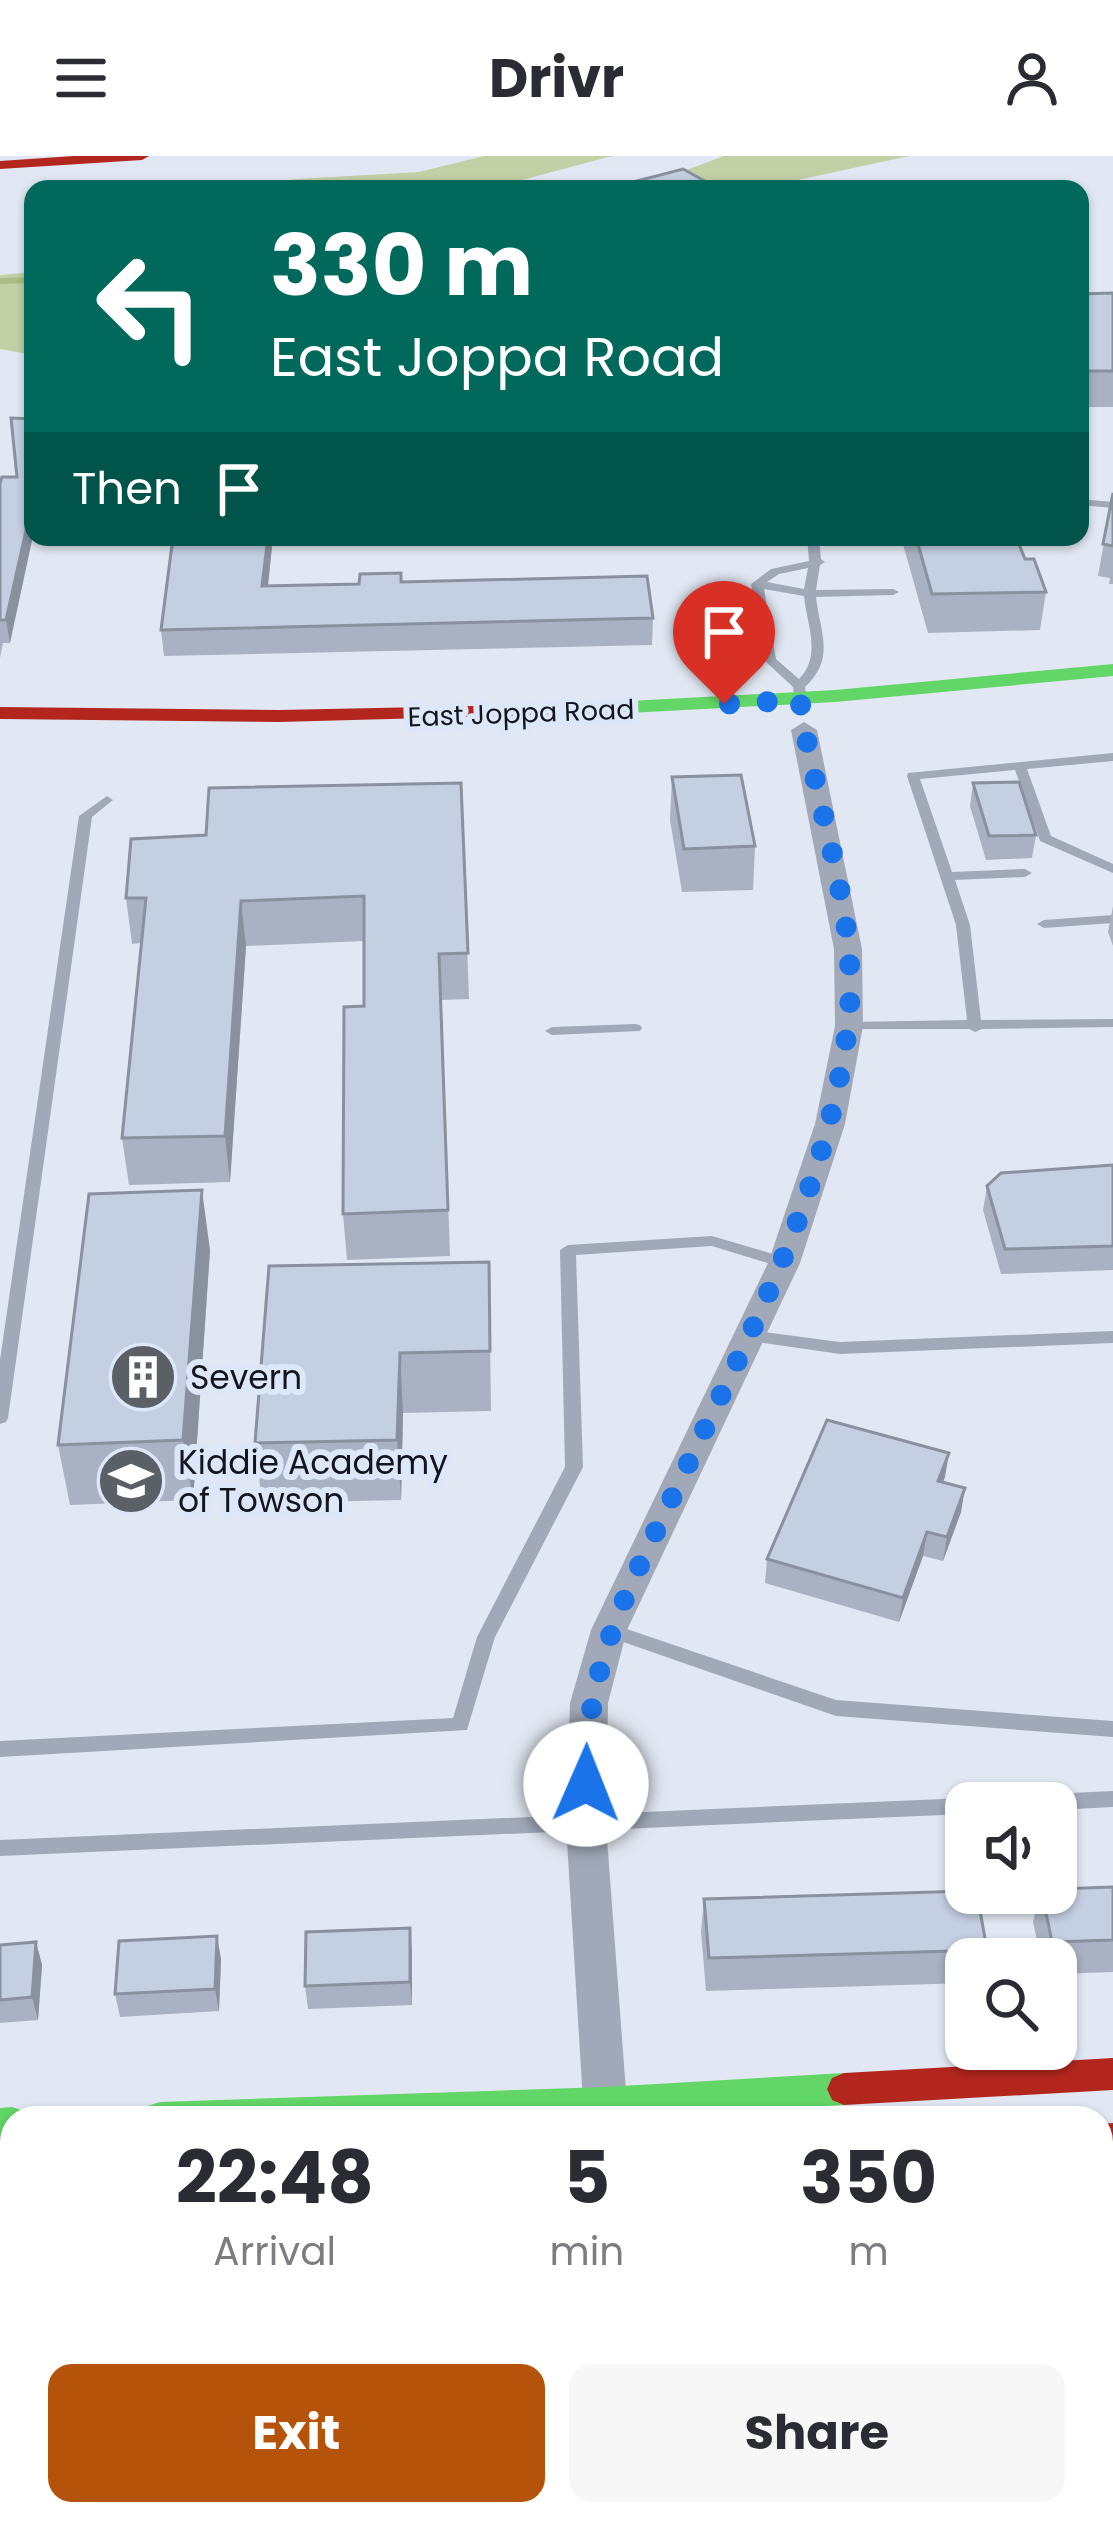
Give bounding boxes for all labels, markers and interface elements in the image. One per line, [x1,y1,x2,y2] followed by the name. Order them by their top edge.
[489,40,624,116] text: Drivr
[48,45,114,111] icon: menu
[999,45,1065,111] icon: person
[270,207,533,324] text: 330 m
[72,228,228,384] icon: left
[270,319,724,395] text: East Joppa Road
[206,456,272,522] icon: arrive
[72,457,182,520] text: Then
[673,581,775,704] pin
[691,599,757,665] icon: arrive
[407,691,635,735] street label: East Joppa Road
[108,1342,178,1412] building icon: Severn
[190,1354,302,1401] place label: Severn
[178,1439,448,1524] place label: Kiddie Academy of Towson
[96,1446,166,1516] school or university icon: Kiddie Academy of Towson
[523,1721,649,1847] position arrow
[945,1782,1077,2070] map controls
[945,1782,1077,1914] button: sound
[945,1938,1077,2070] button: search
[176,2127,374,2228] text: 22:48
[563,2127,610,2228] text: 5
[800,2127,937,2228] text: 350
[213,2224,336,2279] text: Arrival
[550,2224,624,2279] text: min
[849,2224,889,2279] text: m
[48,2364,545,2502] button: Exit
[569,2364,1065,2502] button: Share

